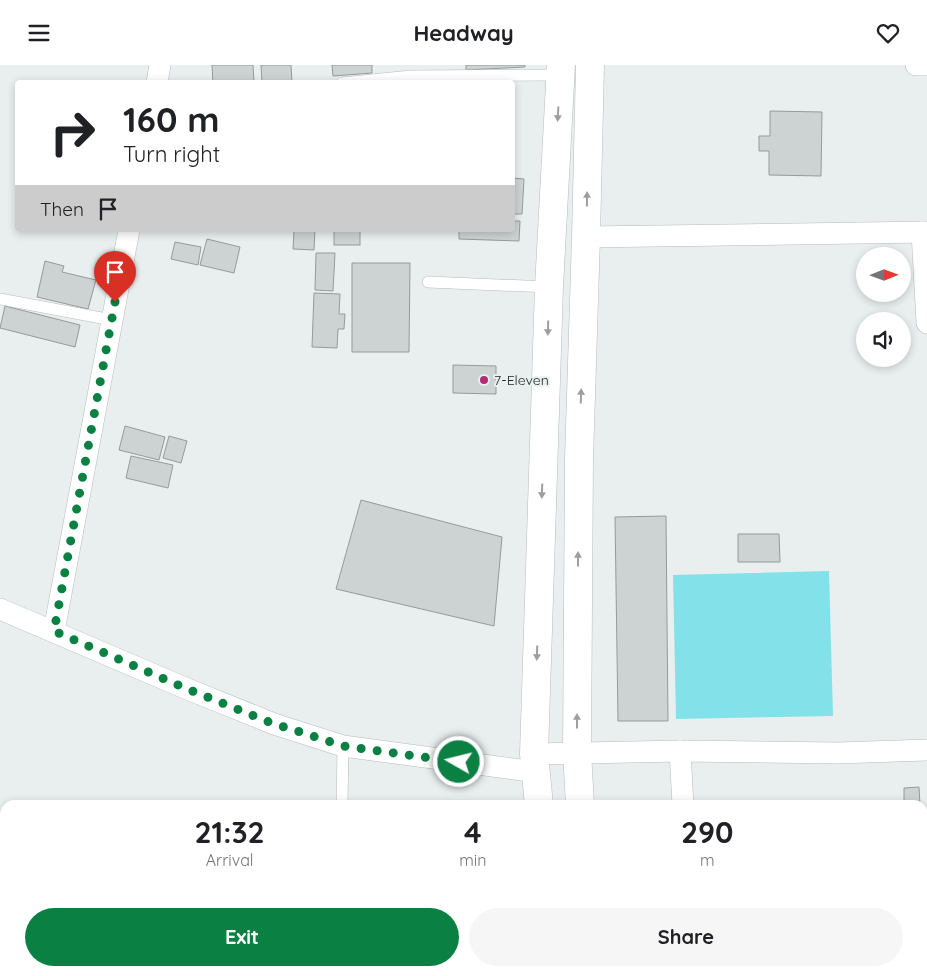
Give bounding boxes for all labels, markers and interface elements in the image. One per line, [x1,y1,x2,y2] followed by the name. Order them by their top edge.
[25,19,53,47] icon: menu
[413,19,514,47] text: Headway
[874,19,902,47] icon: heart
[123,97,220,141] text: 160 m
[40,100,105,165] icon: right
[554,106,562,122] one-way arrow
[123,140,220,168] text: Turn right
[583,191,591,207] one-way arrow
[94,195,122,223] icon: arrive
[40,197,84,221] text: Then
[856,247,911,303] north arrow
[856,247,911,367] map controls
[94,251,136,302] pin
[101,258,129,286] icon: arrive
[856,312,911,367] button: sound
[543,321,551,337] one-way arrow
[494,371,549,389] place label: 7-Eleven
[478,374,490,386] marker: 7-Eleven
[577,388,585,404] one-way arrow
[537,483,545,499] one-way arrow
[574,551,582,567] one-way arrow
[532,645,540,661] one-way arrow
[573,713,581,729] one-way arrow
[432,735,484,787] position arrow
[195,813,265,851] text: 21:32
[464,813,482,851] text: 4
[681,813,733,851] text: 290
[206,850,254,870] text: Arrival
[459,850,486,870] text: min
[700,850,715,870] text: m
[25,908,459,966] button: Exit
[469,908,903,966] button: Share

